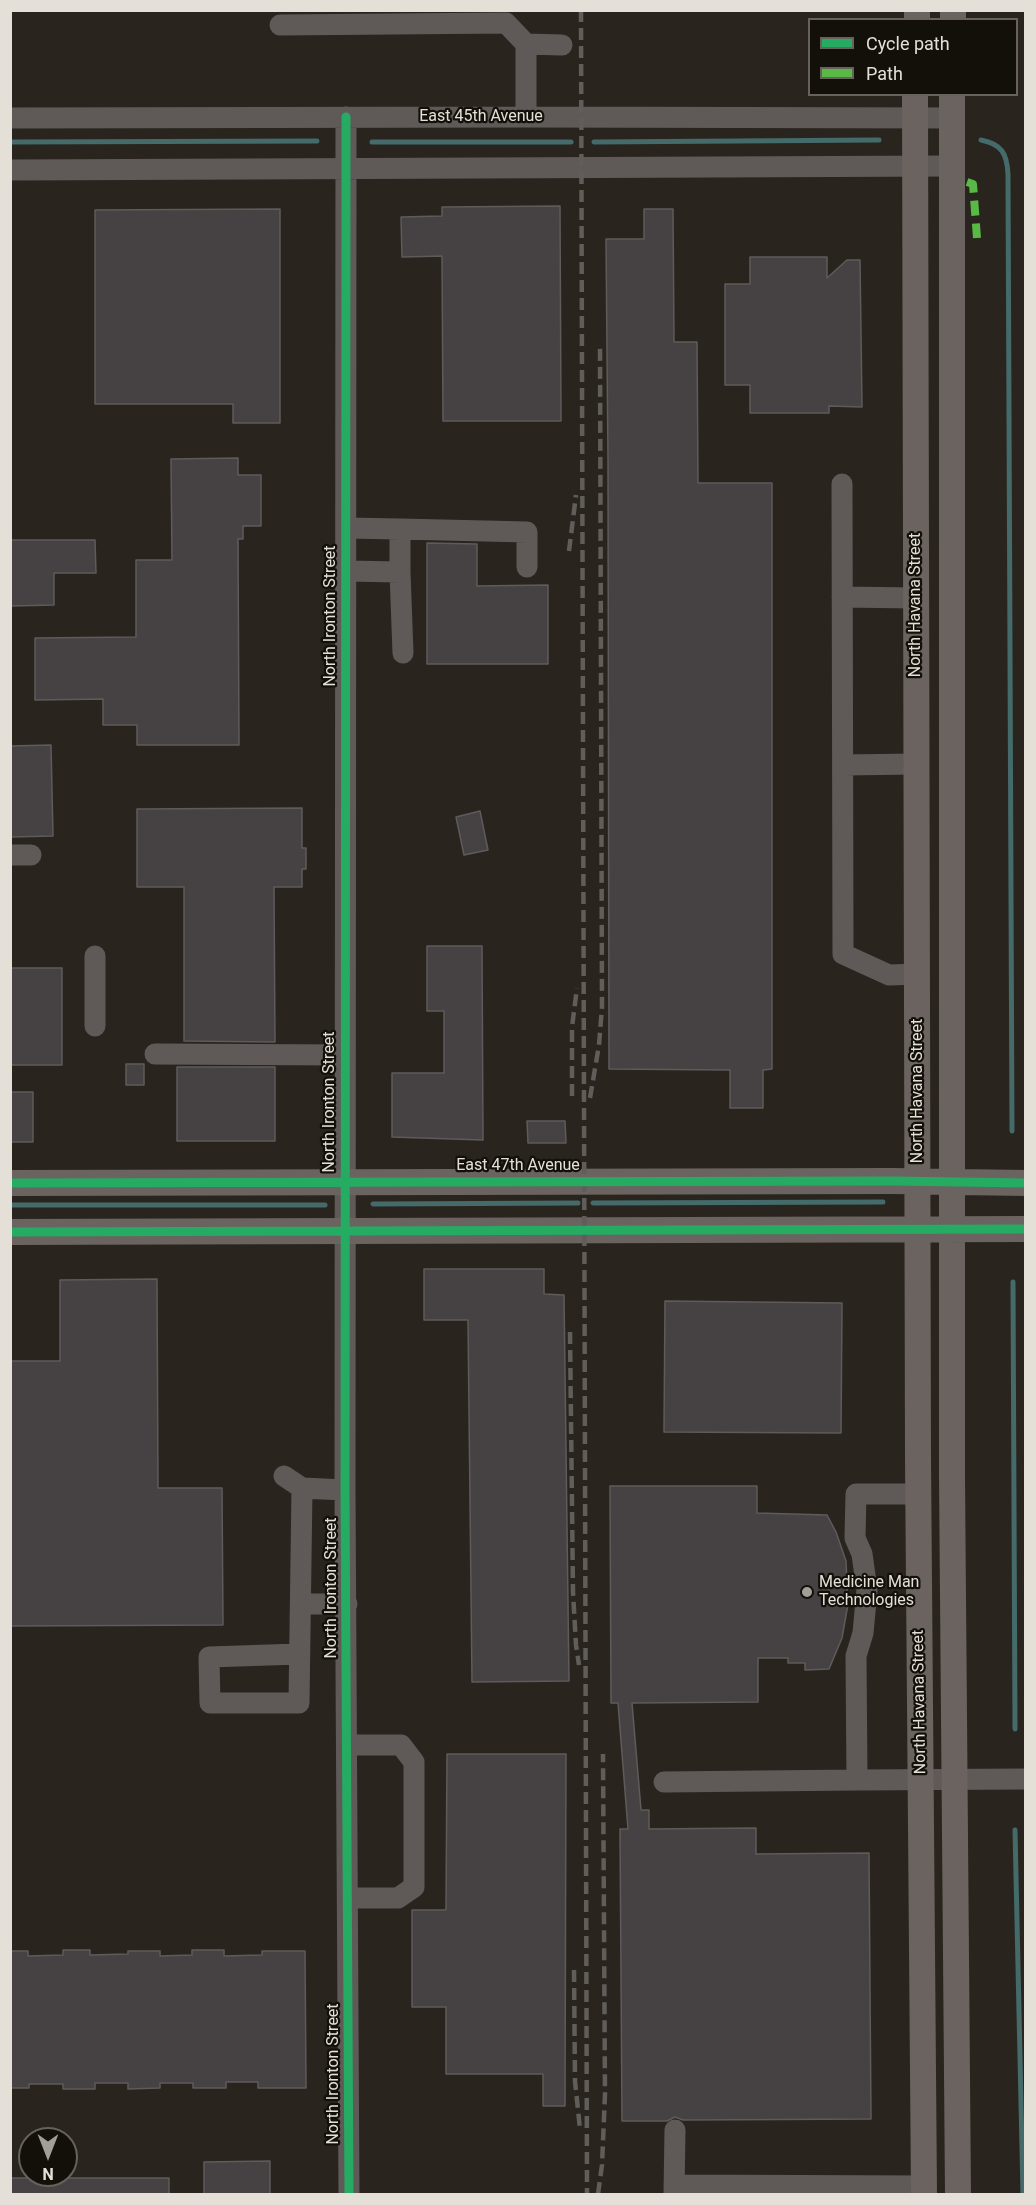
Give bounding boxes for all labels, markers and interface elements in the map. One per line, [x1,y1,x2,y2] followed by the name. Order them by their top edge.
[808,18,1018,96] legend
[866,33,950,54] text: Cycle path
[866,63,903,84] text: Path
[419,107,543,127] street label: East 45th Avenue
[906,533,926,677] street label: North Havana Street
[321,545,341,687] street label: North Ironton Street
[908,1019,928,1163] street label: North Havana Street
[320,1031,340,1173] street label: North Ironton Street
[456,1156,580,1176] street label: East 47th Avenue
[322,1517,342,1659] street label: North Ironton Street
[819,1573,919,1611] place label: Medicine Man Technologies
[800,1585,814,1599] marker: Medicine Man Technologies
[909,1630,931,1774] street label: North Havana Street
[324,2003,344,2145] street label: North Ironton Street
[18,2127,78,2187] north arrow
[42,2164,54,2183] text: N

